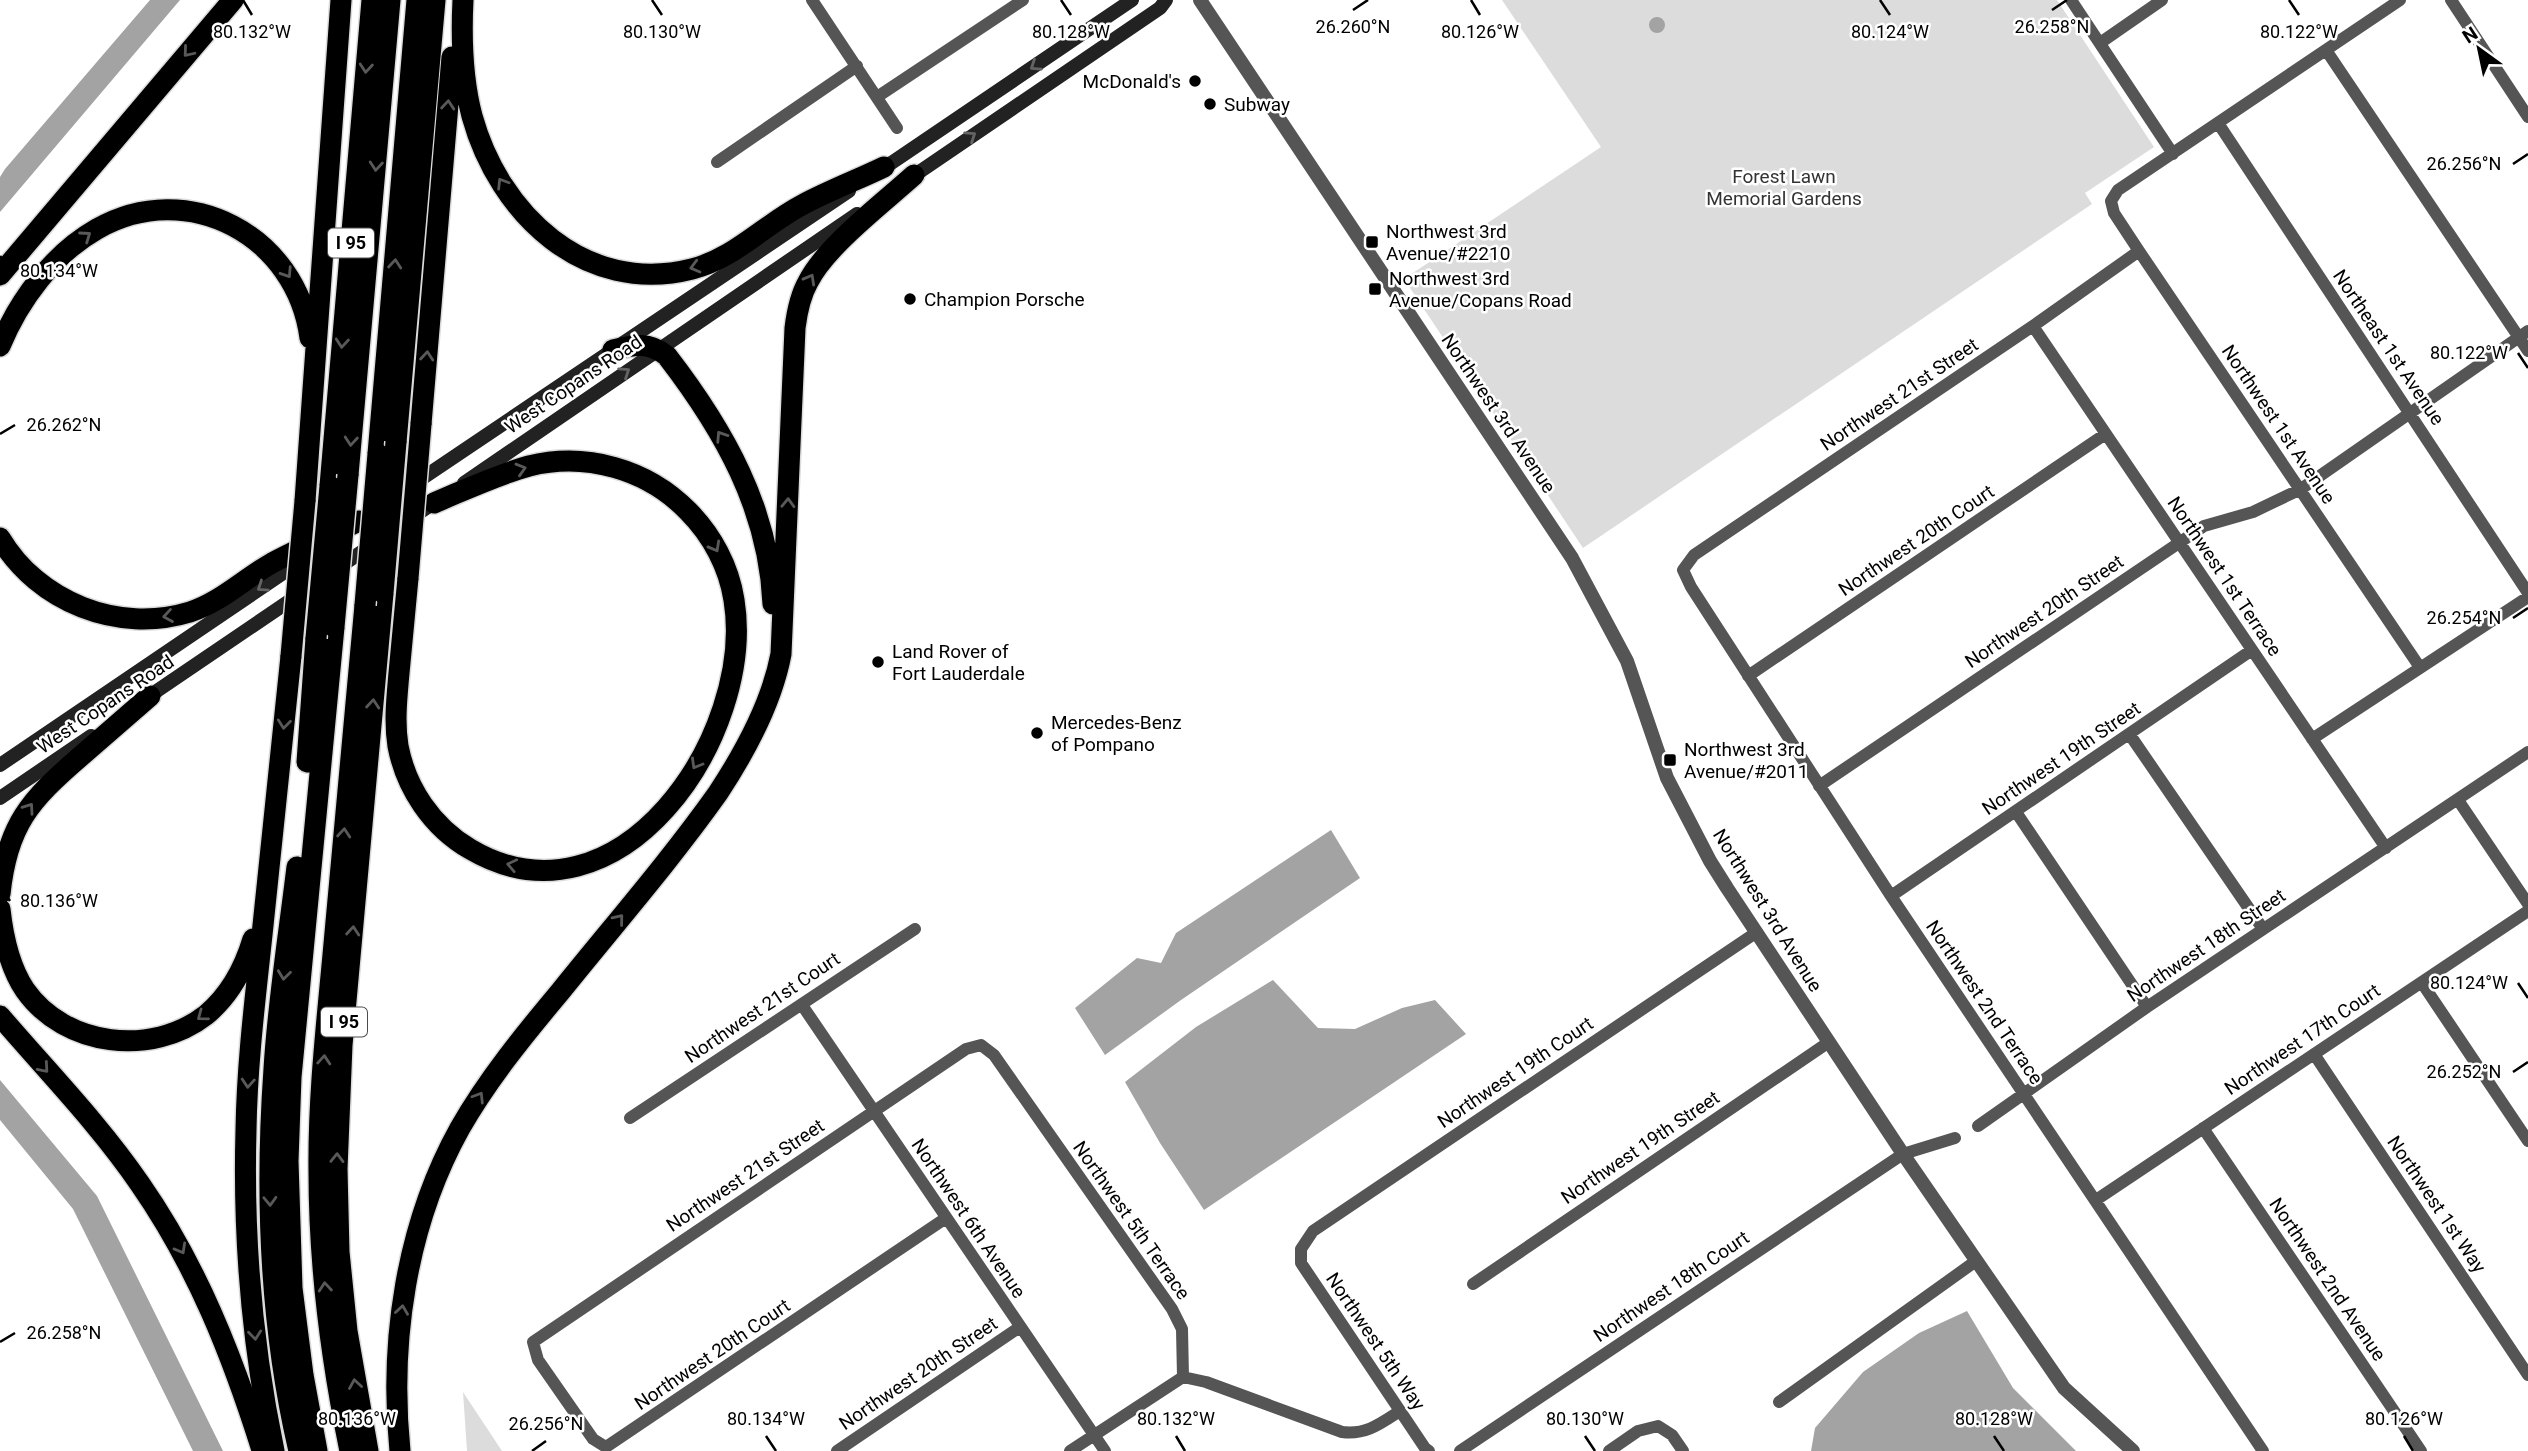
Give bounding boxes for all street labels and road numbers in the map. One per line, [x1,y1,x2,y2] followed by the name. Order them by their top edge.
[328,229,374,258] road number: I 95
[2328,265,2449,429] street label: Northeast 1st Avenue
[1437,329,1561,497] street label: Northwest 3rd Avenue
[500,330,646,439] street label: West Copans Road
[1816,333,1983,456] street label: Northwest 21st Street
[2217,340,2340,508] street label: Northwest 1st Avenue
[1834,480,1998,601] street label: Northwest 20th Court
[2163,492,2287,660] street label: Northwest 1st Terrace
[1961,550,2128,673] street label: Northwest 20th Street
[32,650,178,759] street label: West Copans Road
[1978,697,2145,820] street label: Northwest 19th Street
[1708,825,1827,996] street label: Northwest 3rd Avenue
[2123,884,2290,1007] street label: Northwest 18th Street
[1921,916,2048,1089] street label: Northwest 2nd Terrace
[680,947,844,1068] street label: Northwest 21st Court
[2220,979,2384,1100] street label: Northwest 17th Court
[321,1007,367,1036] road number: I 95
[1433,1012,1597,1133] street label: Northwest 19th Court
[1557,1086,1724,1209] street label: Northwest 19th Street
[662,1114,829,1237] street label: Northwest 21st Street
[2382,1131,2491,1277] street label: Northwest 1st Way
[907,1134,1030,1302] street label: Northwest 6th Avenue
[1068,1137,1195,1304] street label: Northwest 5th Terrace
[2264,1193,2391,1365] street label: Northwest 2nd Avenue
[1589,1226,1753,1347] street label: Northwest 18th Court
[1321,1268,1430,1414] street label: Northwest 5th Way
[630,1294,794,1415] street label: Northwest 20th Court
[835,1312,1002,1435] street label: Northwest 20th Street

